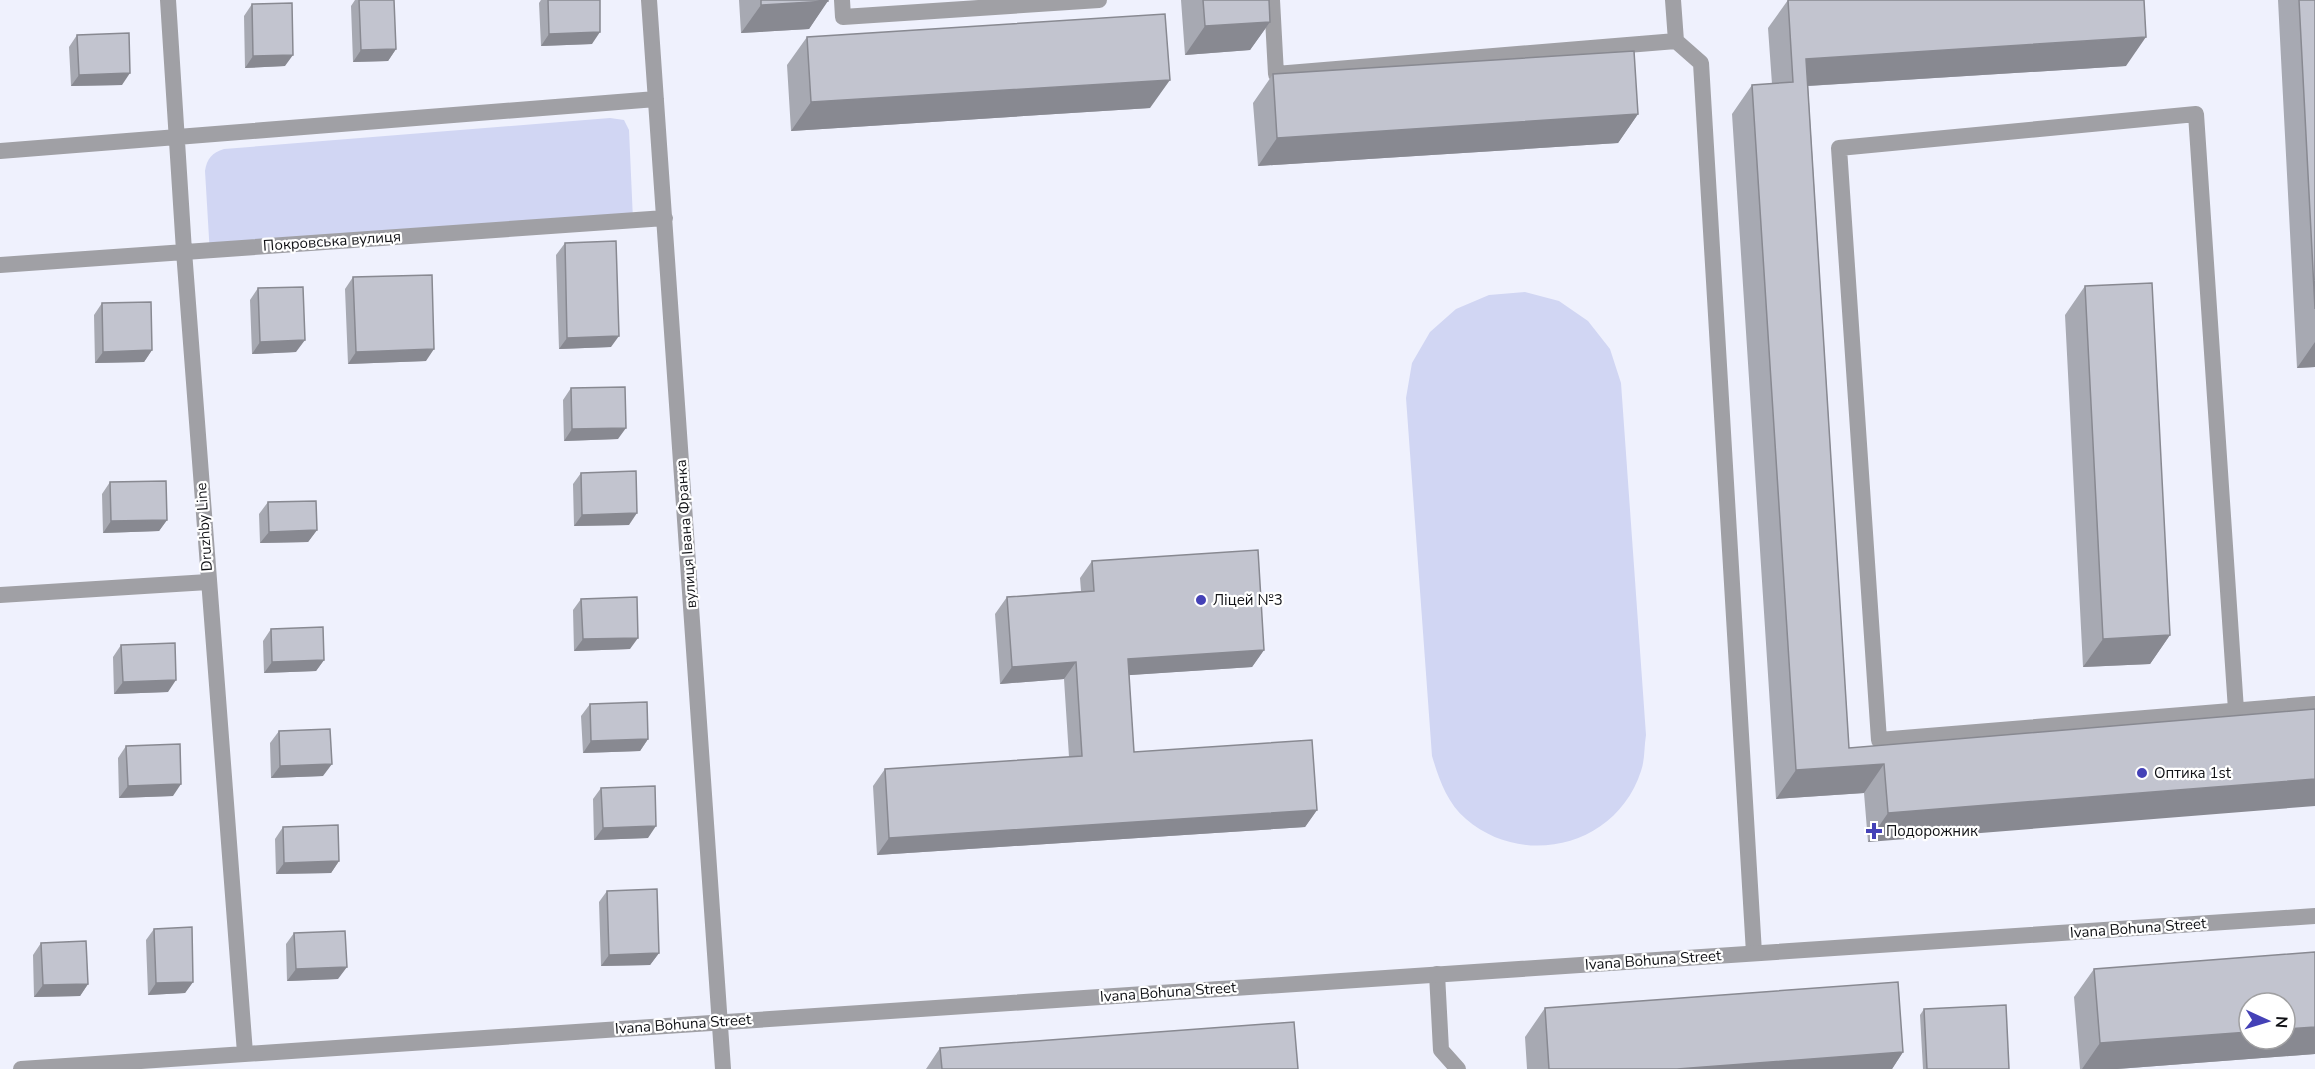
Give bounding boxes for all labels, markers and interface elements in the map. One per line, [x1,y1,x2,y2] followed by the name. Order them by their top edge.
[262,226,402,256] street label: Покровська вулиця
[671,459,701,609] street label: вулиця Івана Франка
[191,482,217,572] street label: Druzhby Line
[1213,590,1283,610] place label: Ліцей №3
[1194,593,1208,607] marker: Ліцей №3
[2154,763,2232,783] place label: Оптика 1st
[2135,766,2149,780] marker: Оптика 1st
[1886,821,1978,841] place label: Подорожник
[1867,824,1881,838] marker: Подорожник
[2069,913,2207,943] street label: Ivana Bohuna Street
[1584,945,1722,975] street label: Ivana Bohuna Street
[1099,977,1237,1007] street label: Ivana Bohuna Street
[2237,991,2297,1051] north arrow
[614,1009,752,1039] street label: Ivana Bohuna Street
[2270,1015,2292,1029] text: N

